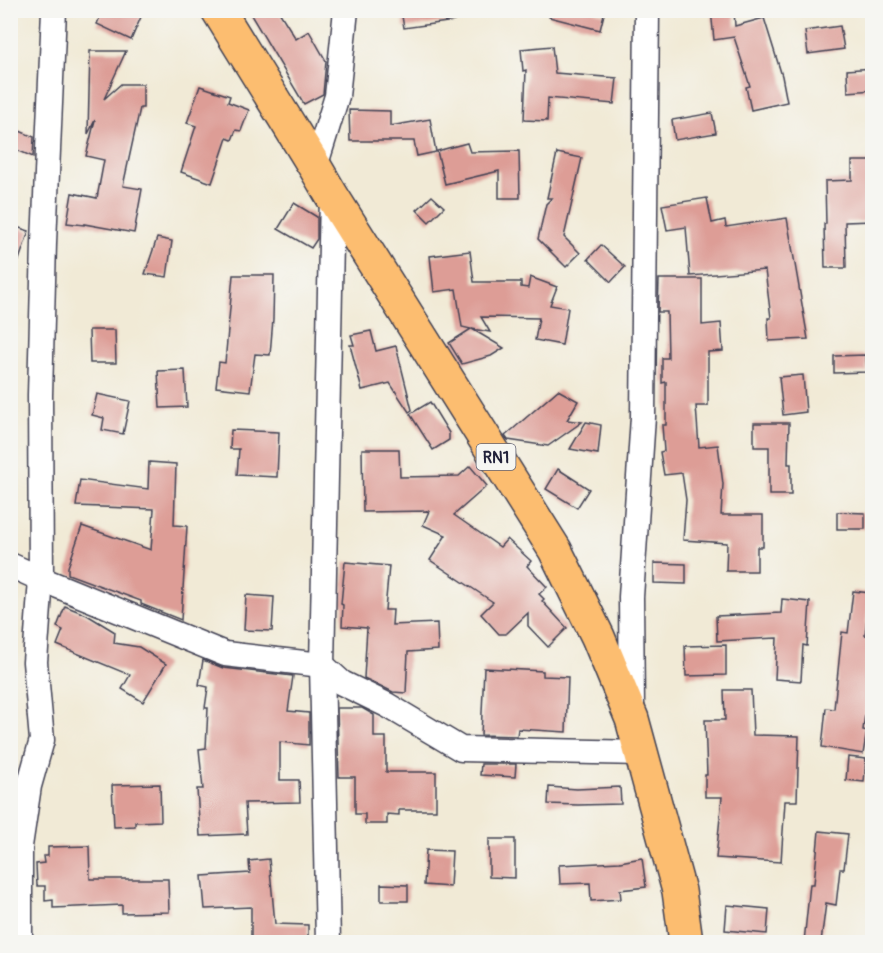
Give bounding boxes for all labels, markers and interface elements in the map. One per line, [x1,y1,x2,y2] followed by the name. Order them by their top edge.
[476,444,516,470] road number: RN1

